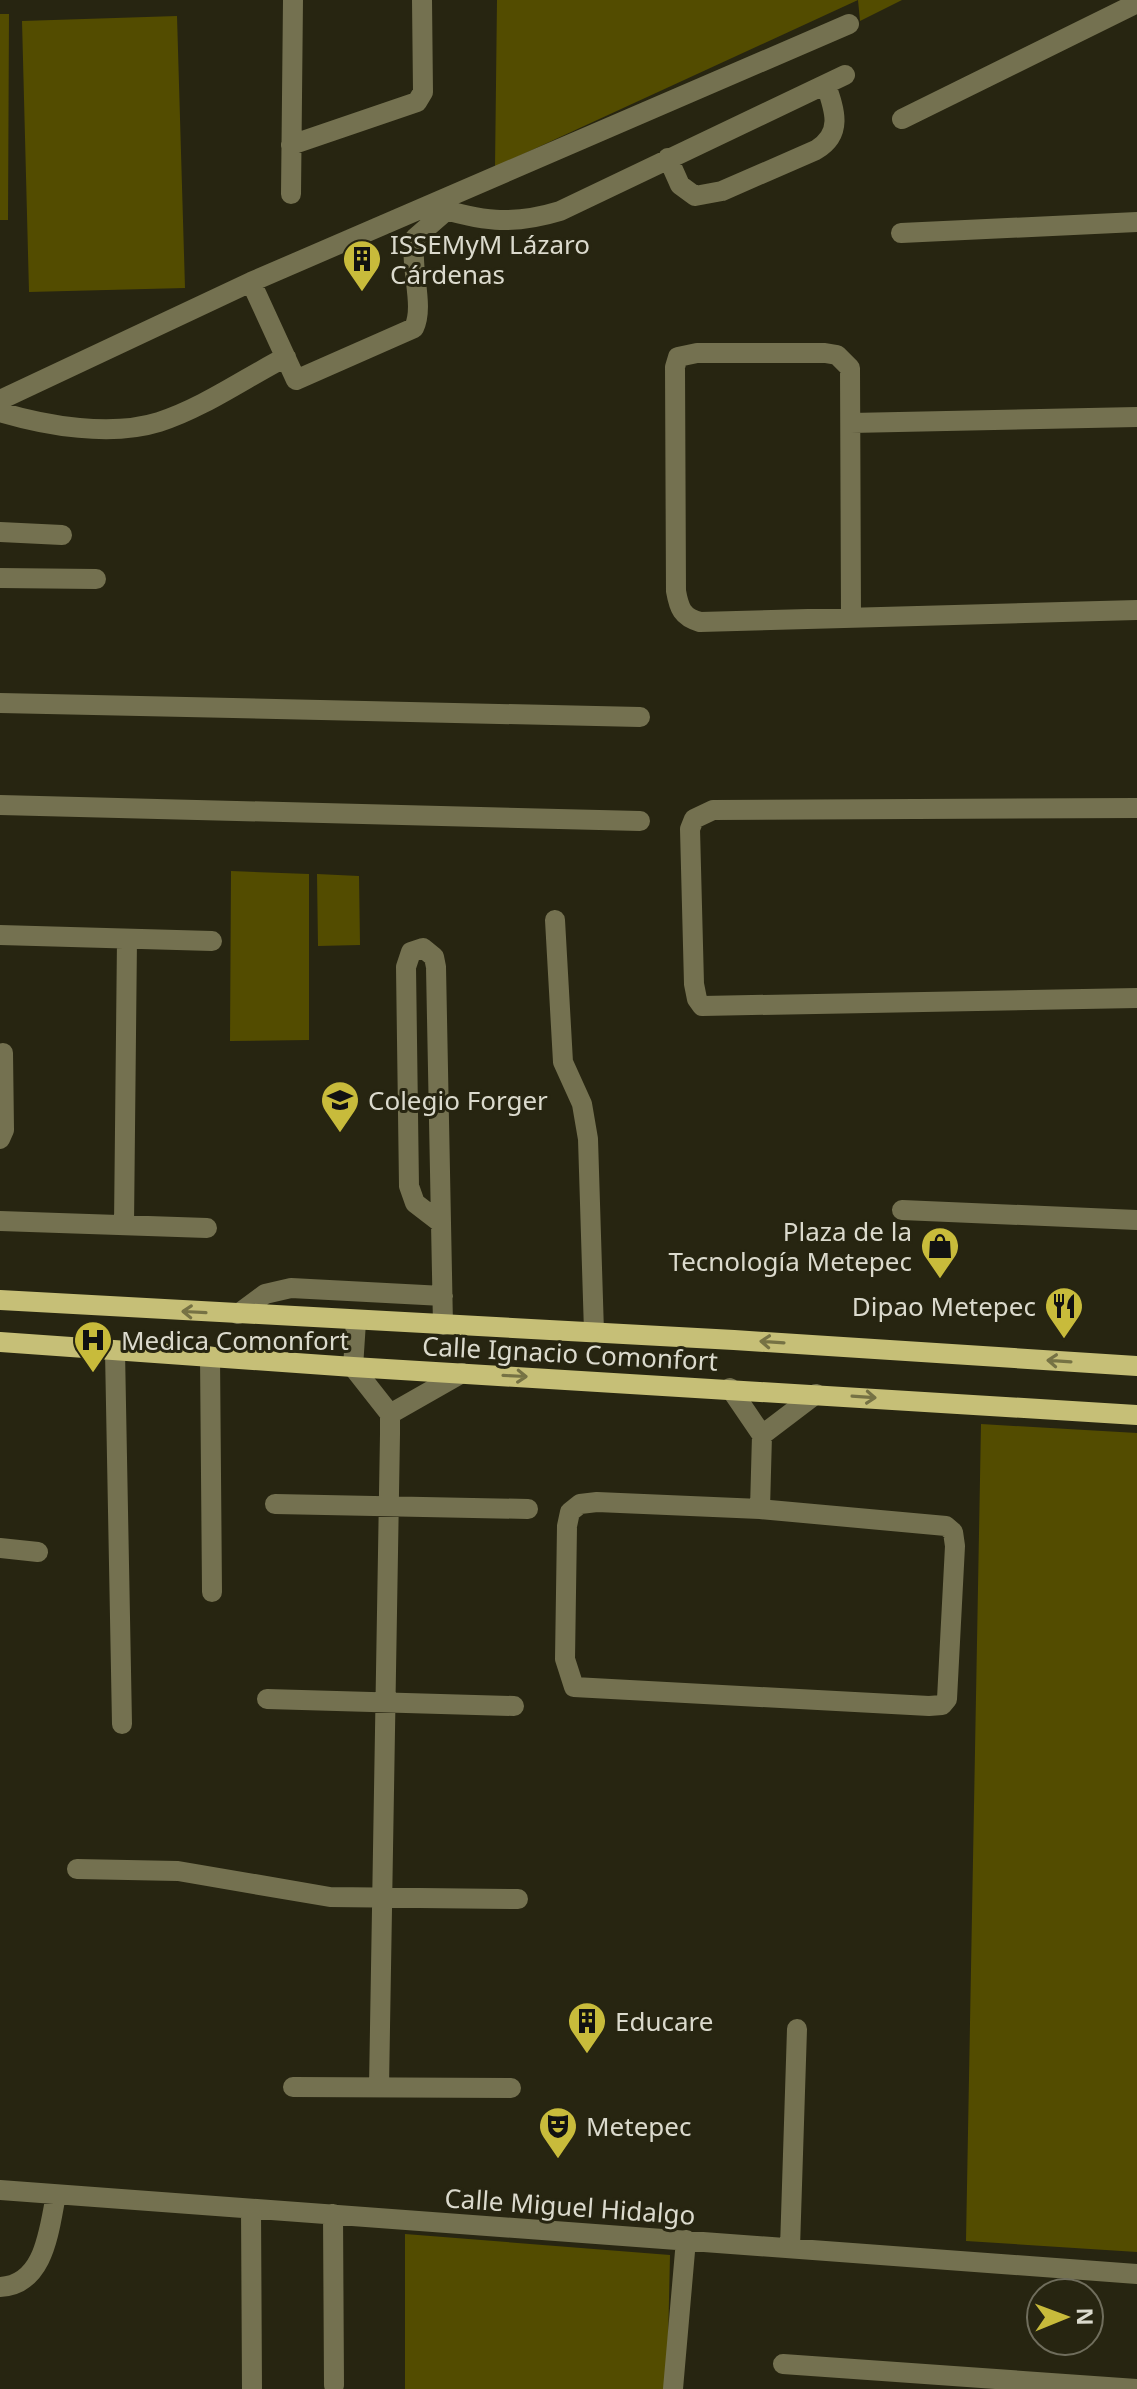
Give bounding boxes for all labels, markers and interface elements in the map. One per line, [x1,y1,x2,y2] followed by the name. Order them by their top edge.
[390,226,590,292] place label: ISSEMyM Lázaro Cárdenas
[341,238,383,293] building icon: ISSEMyM Lázaro Cárdenas
[319,1079,361,1134] school or university icon: Colegio Forger
[368,1082,548,1118] place label: Colegio Forger
[669,1213,912,1279] place label: Plaza de la Tecnología Metepec
[919,1225,961,1280] shop icon: Plaza de la Tecnología Metepec
[1043,1285,1085,1340] restaurant icon: Dipao Metepec
[852,1288,1036,1324] place label: Dipao Metepec
[181,1304,208,1319] one-way arrow
[72,1319,114,1374] hospital icon: Medica Comonfort
[121,1322,349,1358] place label: Medica Comonfort
[421,1327,719,1379] street label: Calle Ignacio Comonfort
[759,1334,786,1349] one-way arrow
[1046,1353,1073,1368] one-way arrow
[501,1369,528,1384] one-way arrow
[850,1390,877,1405] one-way arrow
[566,2000,608,2055] building icon: Educare
[615,2003,713,2039] place label: Educare
[537,2105,579,2160] theatre icon: Metepec
[586,2108,691,2144] place label: Metepec
[443,2179,697,2233] street label: Calle Miguel Hidalgo
[1025,2277,1105,2357] north arrow
[1071,2307,1101,2326] text: N

